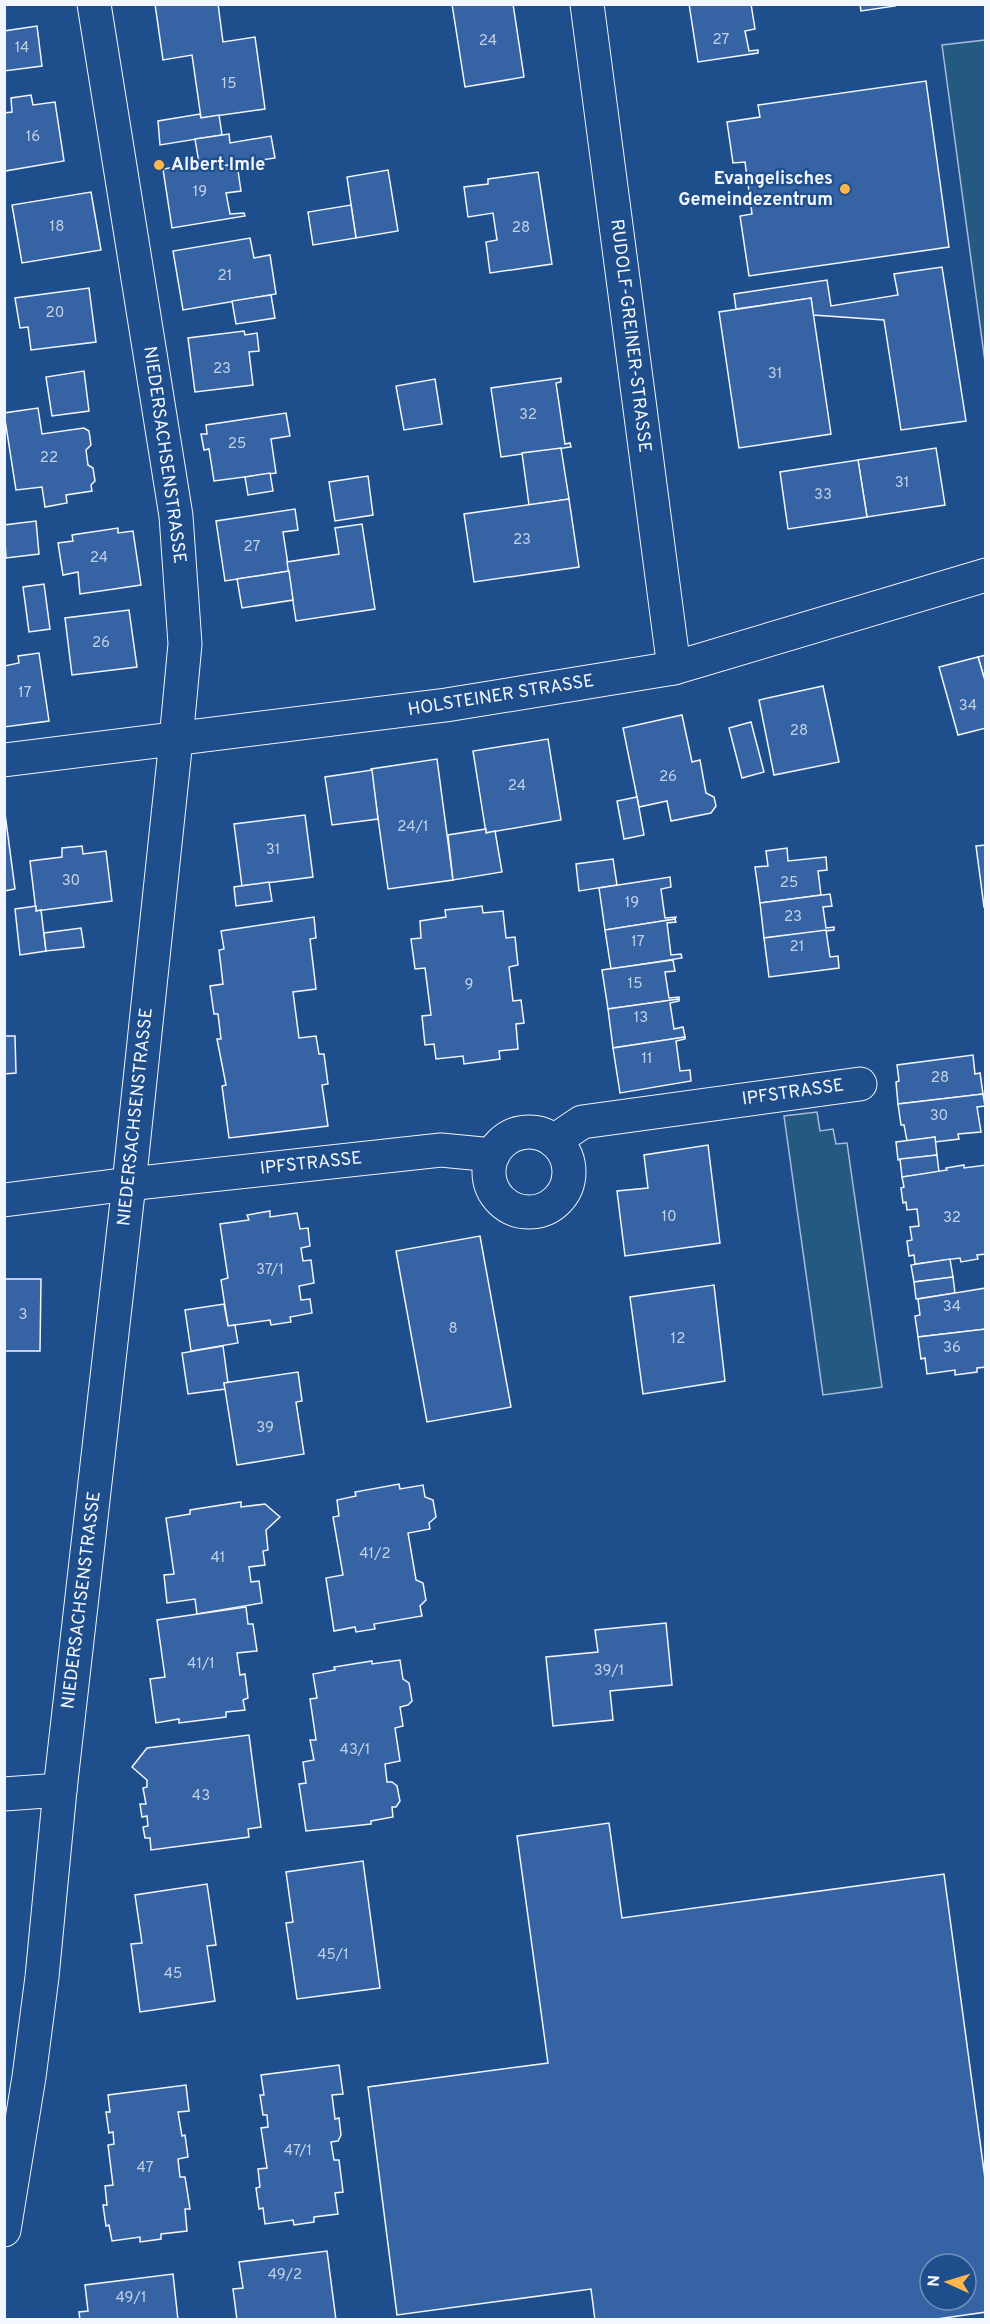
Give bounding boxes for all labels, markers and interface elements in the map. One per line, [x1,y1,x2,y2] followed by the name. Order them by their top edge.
[713,31,730,50] house number: 27
[479,32,497,51] house number: 24
[15,39,29,58] house number: 14
[222,75,236,94] house number: 15
[26,128,40,147] house number: 16
[171,154,265,177] place label: Albert Imle
[152,158,166,172] marker: Albert Imle
[678,168,833,212] place label: Evangelisches Gemeindezentrum
[838,182,852,196] marker: Evangelisches Gemeindezentrum
[193,183,207,202] house number: 19
[50,218,64,237] house number: 18
[604,218,656,454] street label: RUDOLF-GREINER-STRASSE
[512,219,530,238] house number: 28
[218,267,232,286] house number: 21
[46,304,64,323] house number: 20
[137,345,191,565] street label: NIEDERSACHSENSTRASSE
[213,360,231,379] house number: 23
[768,365,782,384] house number: 31
[519,406,537,425] house number: 32
[228,435,246,454] house number: 25
[40,449,58,468] house number: 22
[895,474,909,493] house number: 31
[814,486,832,505] house number: 33
[513,531,531,550] house number: 23
[244,538,261,557] house number: 27
[90,549,108,568] house number: 24
[92,634,110,653] house number: 26
[406,670,596,722] street label: HOLSTEINER STRASSE
[18,684,32,703] house number: 17
[959,697,977,716] house number: 34
[790,722,808,741] house number: 28
[659,768,677,787] house number: 26
[508,777,526,796] house number: 24
[397,818,429,837] house number: 24/1
[266,841,280,860] house number: 31
[62,872,80,891] house number: 30
[780,874,798,893] house number: 25
[625,894,639,913] house number: 19
[784,908,802,927] house number: 23
[631,933,645,952] house number: 17
[790,938,804,957] house number: 21
[628,975,642,994] house number: 15
[465,976,473,995] house number: 9
[113,1007,159,1227] street label: NIEDERSACHSENSTRASSE
[634,1009,648,1028] house number: 13
[641,1050,653,1069] house number: 11
[931,1069,949,1088] house number: 28
[741,1074,845,1112] street label: IPFSTRASSE
[930,1107,948,1126] house number: 30
[259,1147,363,1181] street label: IPFSTRASSE
[661,1208,677,1227] house number: 10
[943,1209,961,1228] house number: 32
[256,1261,284,1280] house number: 37/1
[943,1298,961,1317] house number: 34
[18,1306,28,1325] house number: 3
[448,1320,458,1339] house number: 8
[671,1330,685,1349] house number: 12
[943,1339,961,1358] house number: 36
[256,1419,274,1438] house number: 39
[57,1490,107,1710] street label: NIEDERSACHSENSTRASSE
[359,1545,391,1564] house number: 41/2
[211,1549,225,1568] house number: 41
[187,1655,215,1674] house number: 41/1
[594,1662,624,1681] house number: 39/1
[340,1741,370,1760] house number: 43/1
[192,1787,210,1806] house number: 43
[317,1946,349,1965] house number: 45/1
[164,1965,182,1984] house number: 45
[284,2142,312,2161] house number: 47/1
[137,2159,154,2178] house number: 47
[918,2252,978,2312] north arrow
[268,2266,302,2285] house number: 49/2
[925,2275,945,2288] text: N
[116,2289,147,2308] house number: 49/1

